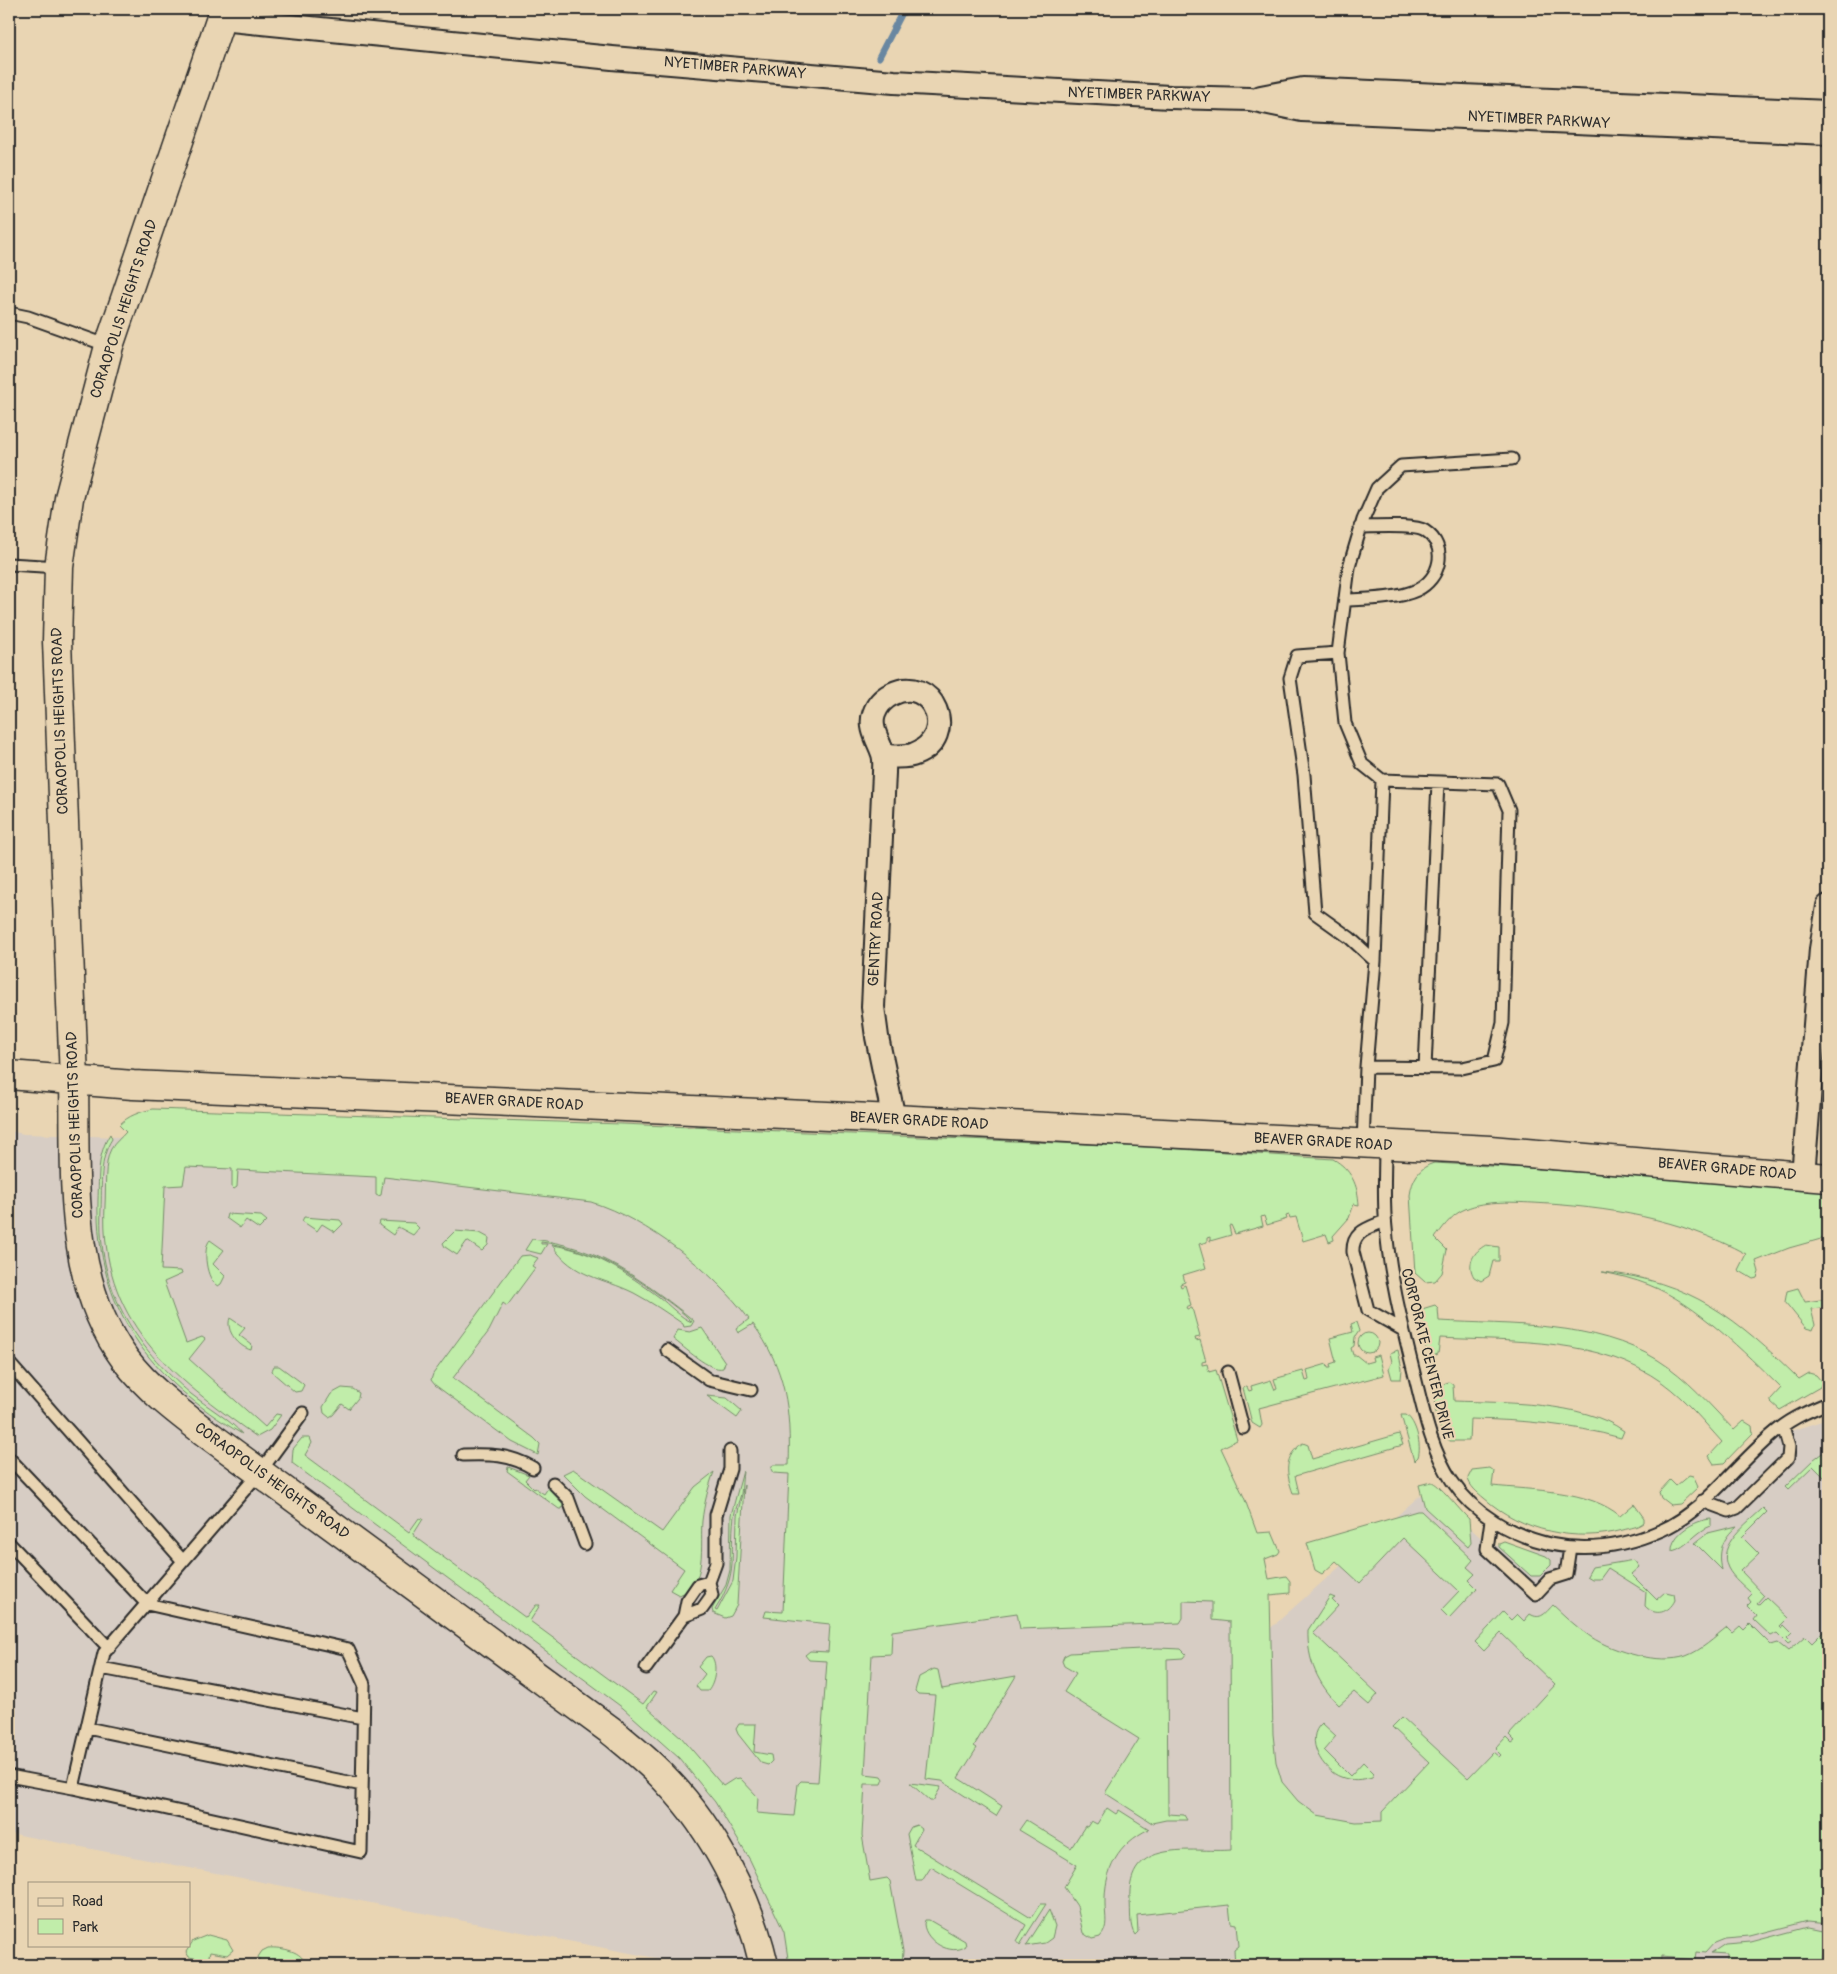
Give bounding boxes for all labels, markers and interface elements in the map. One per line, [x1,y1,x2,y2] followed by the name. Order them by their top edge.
[663,52,807,84] street label: NYETIMBER PARKWAY
[1067,83,1211,107] street label: NYETIMBER PARKWAY
[1467,107,1611,133] street label: NYETIMBER PARKWAY
[86,217,162,401] street label: CORAOPOLIS HEIGHTS ROAD
[47,627,73,815] street label: CORAOPOLIS HEIGHTS ROAD
[864,891,888,987] street label: GENTRY ROAD
[62,1031,88,1219] street label: CORAOPOLIS HEIGHTS ROAD
[444,1089,584,1115] street label: BEAVER GRADE ROAD
[849,1108,989,1134] street label: BEAVER GRADE ROAD
[1253,1129,1393,1155] street label: BEAVER GRADE ROAD
[1657,1153,1797,1185] street label: BEAVER GRADE ROAD
[1397,1266,1458,1442] street label: CORPORATE CENTER DRIVE
[191,1418,353,1544] street label: CORAOPOLIS HEIGHTS ROAD
[28,1882,190,1946] legend
[72,1892,103,1911] text: Road
[72,1918,99,1937] text: Park

